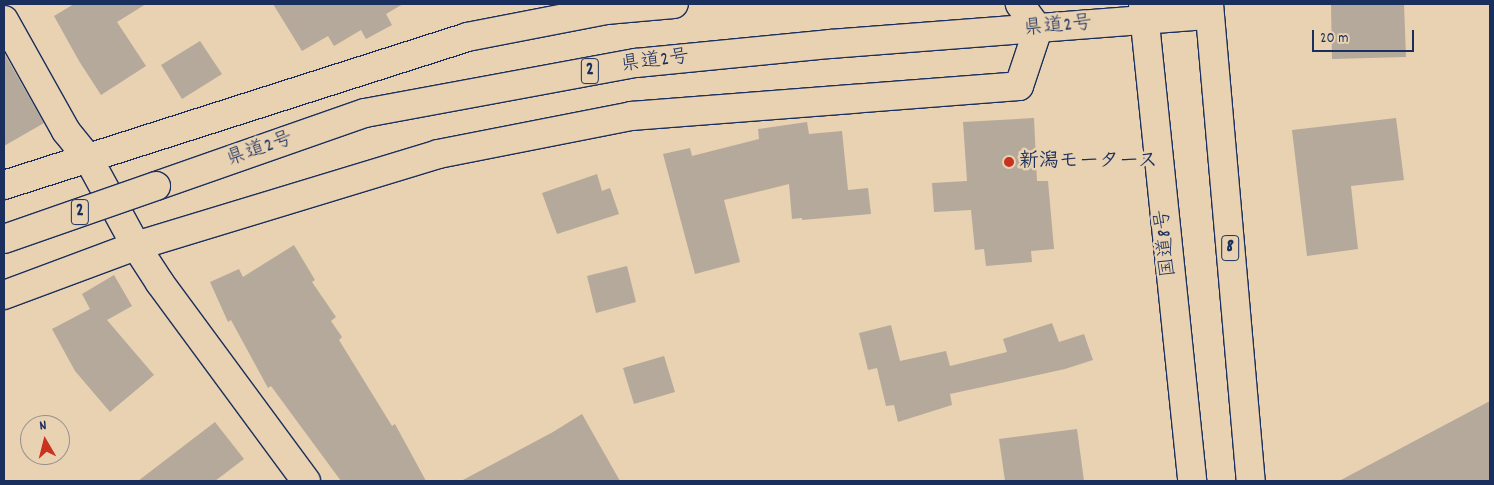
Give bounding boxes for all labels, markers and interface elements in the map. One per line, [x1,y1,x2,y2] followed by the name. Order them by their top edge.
[1023,12,1093,42] street label: 県道2号
[1314,20,1416,52] scale bar
[1320,28,1348,50] text: 20 m
[619,46,691,78] street label: 県道2号
[580,54,600,88] road number: 2
[224,127,296,173] street label: 県道2号
[1019,150,1159,174] place label: 新潟モータース
[1003,156,1015,168] marker: 新潟モータース
[70,196,90,228] road number: 2
[1152,208,1182,278] street label: 国道8号
[1220,232,1240,264] road number: 8
[20,415,70,465] north arrow
[38,416,48,437] text: N

